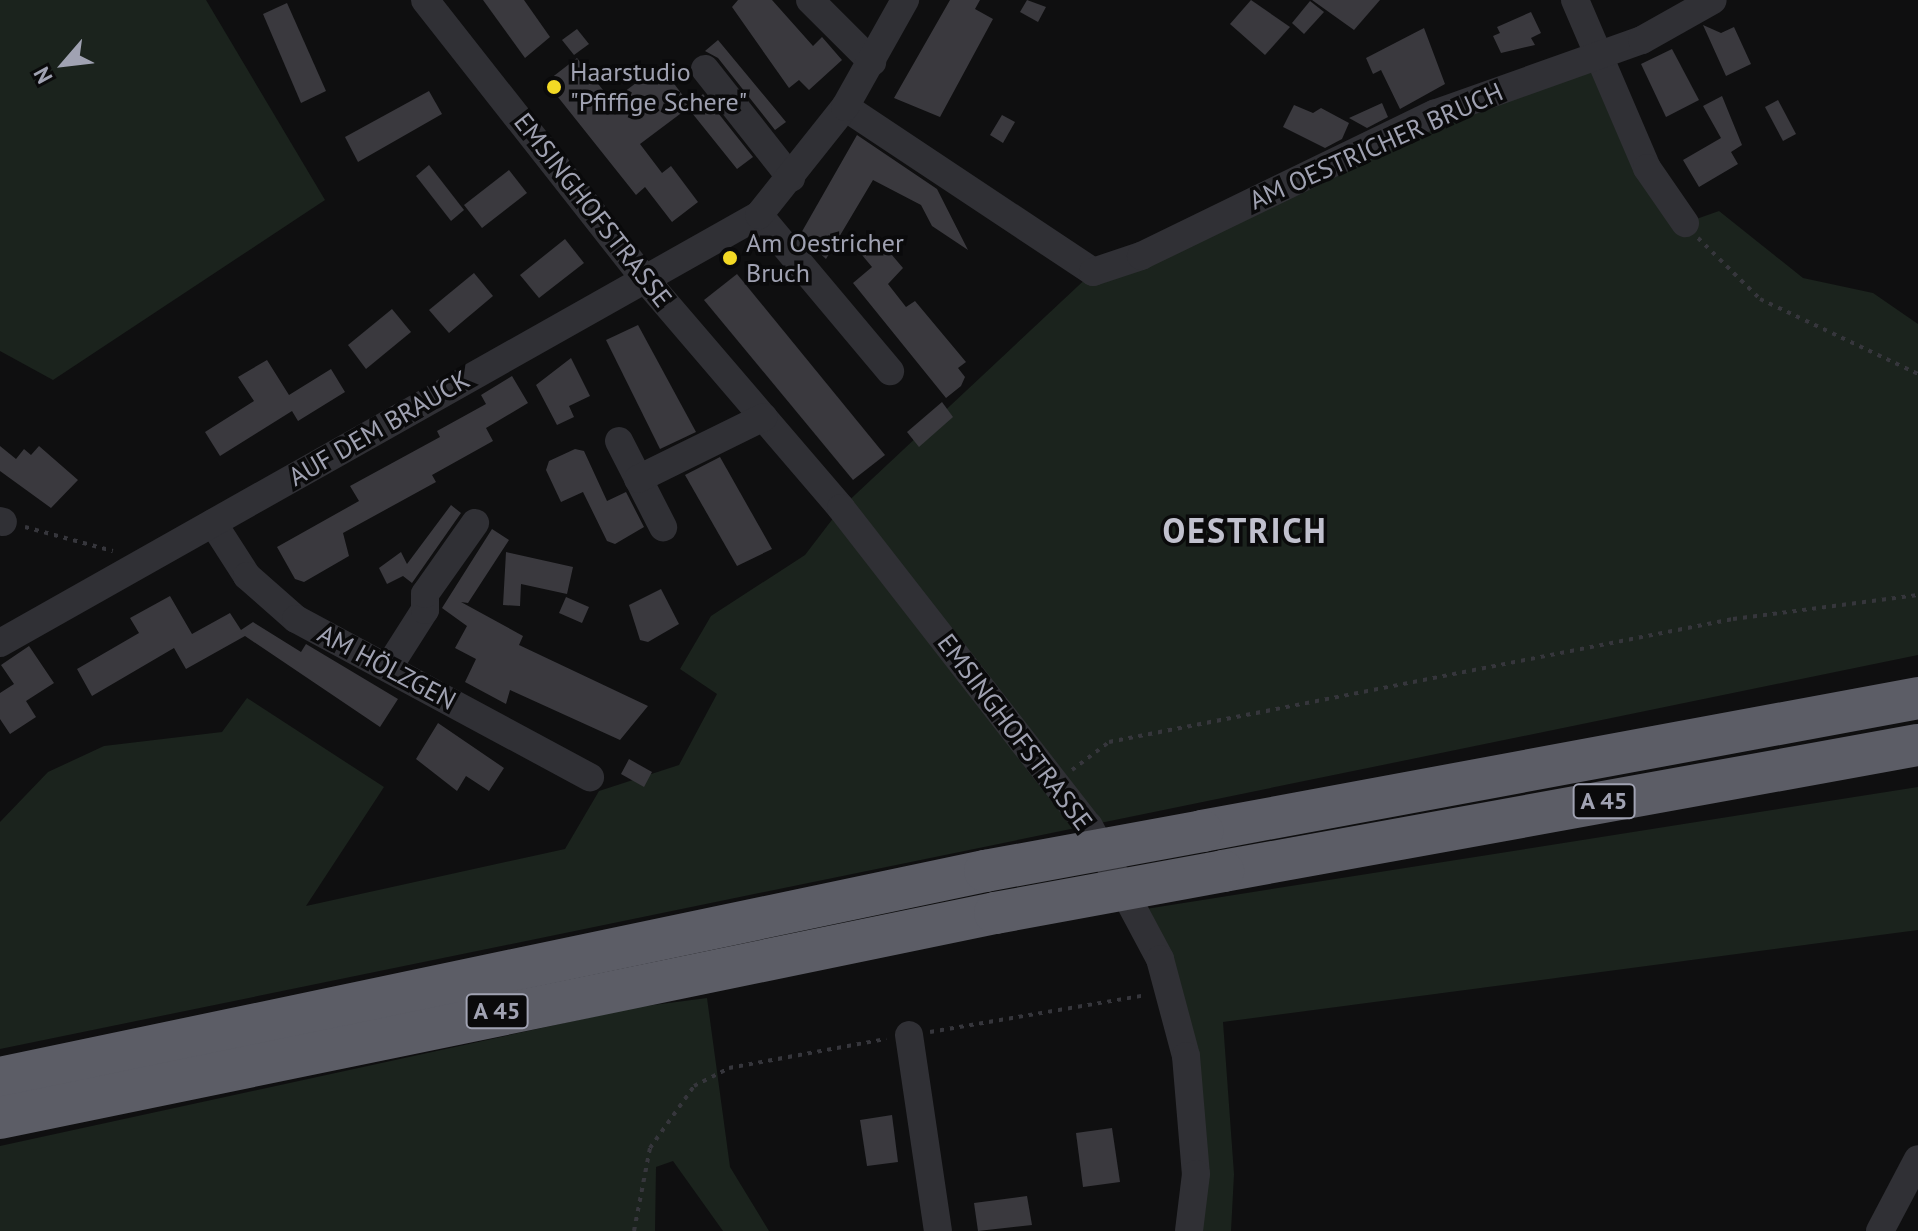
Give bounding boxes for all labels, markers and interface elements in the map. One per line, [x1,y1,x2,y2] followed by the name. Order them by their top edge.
[24,24,104,104] north arrow
[570,56,747,118] place label: Haarstudio "Pfiffige Schere"
[27,62,59,88] text: N
[1244,76,1508,216] street label: AM OESTRICHER BRUCH
[545,78,563,96] marker: Haarstudio "Pfiffige Schere"
[508,107,678,313] street label: EMSINGHOFSTRASSE
[746,227,904,288] place label: Am Oestricher Bruch
[721,249,739,267] marker: Am Oestricher Bruch
[283,364,475,492] street label: AUF DEM BRAUCK
[1162,511,1328,551] district label: OESTRICH
[313,618,461,716] street label: AM HÖLZGEN
[931,628,1099,836] street label: EMSINGHOFSTRASSE
[1572,781,1636,821] road number: A 45
[465,991,529,1031] road number: A 45

